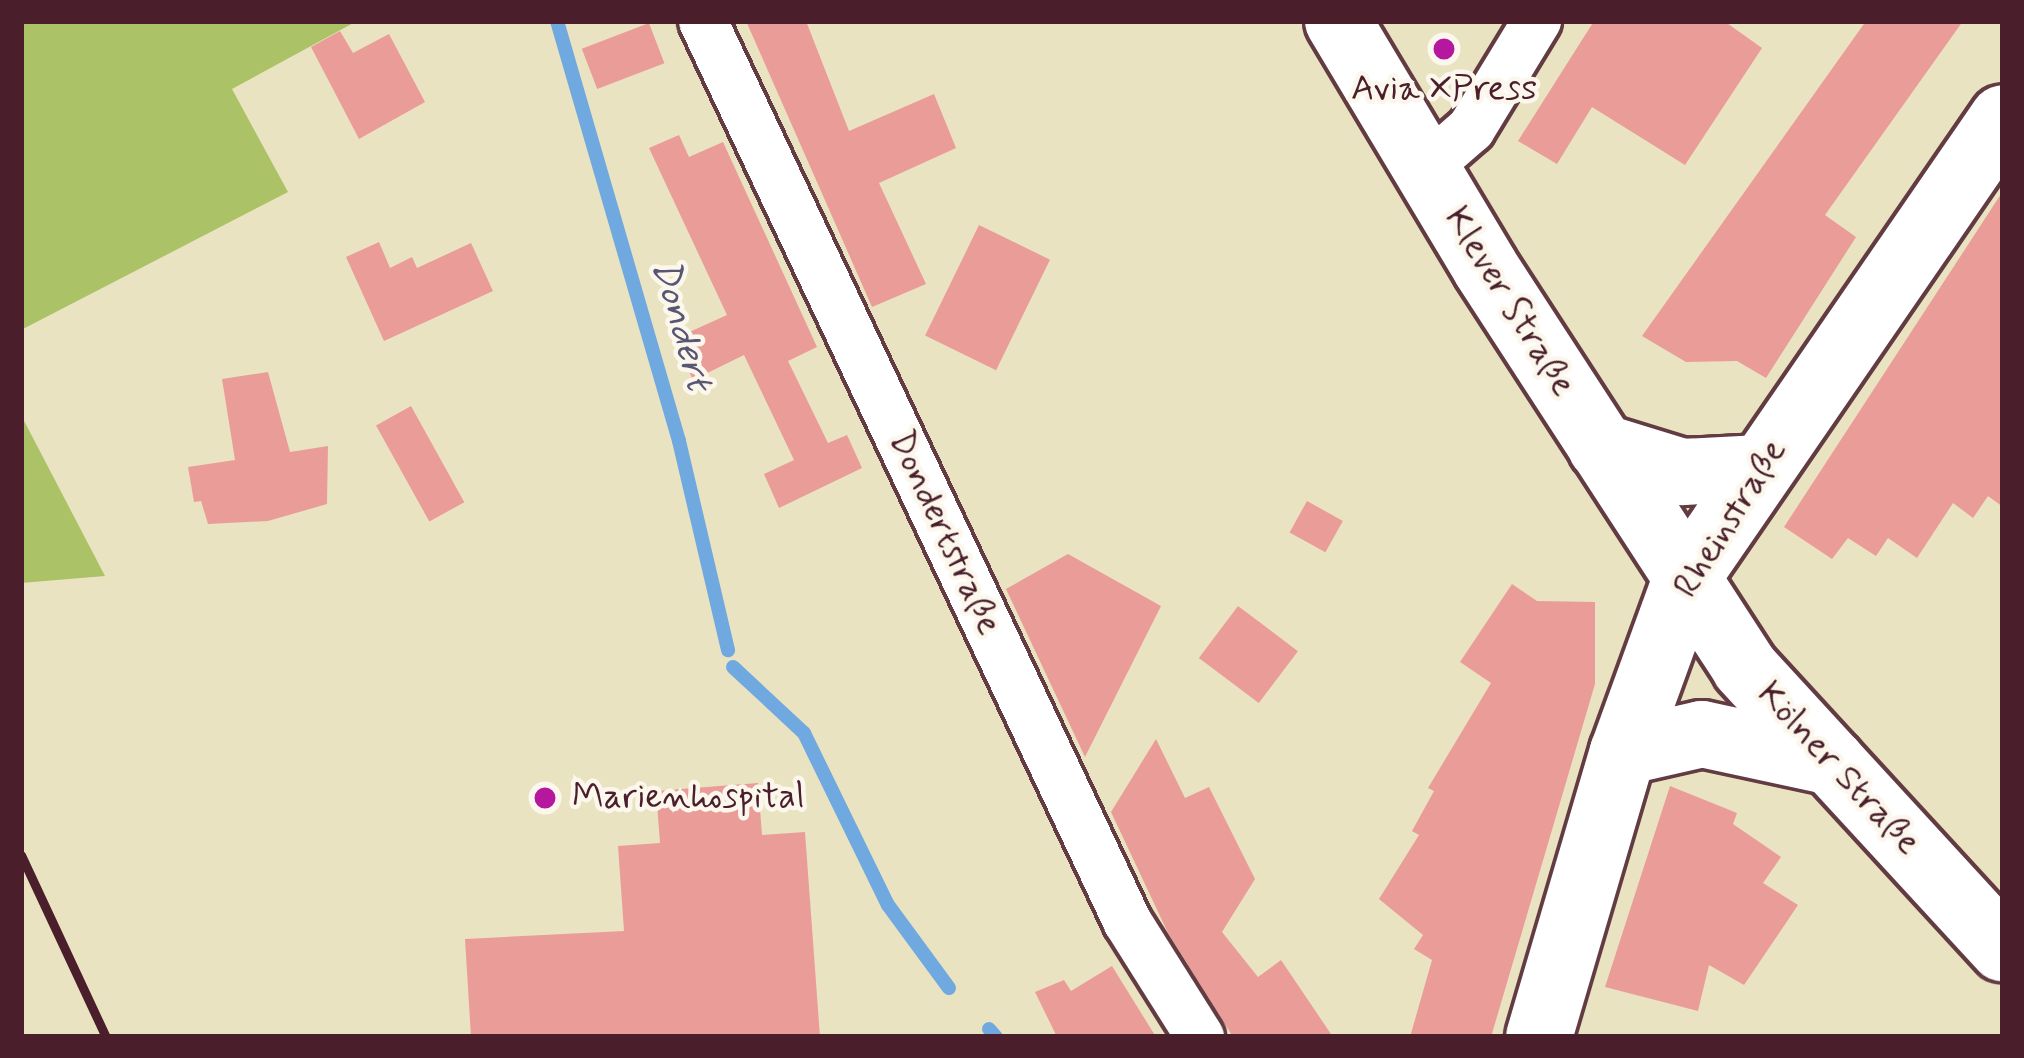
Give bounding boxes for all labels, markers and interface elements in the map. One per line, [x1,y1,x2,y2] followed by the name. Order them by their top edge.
[1431,36,1457,62] marker: Avia XPress
[1351,68,1537,112] place label: Avia XPress
[1434,200,1584,404] street label: Klever Straße
[639,254,721,396] water label: Dondert
[878,424,1010,642] street label: Dondertstraße
[1665,432,1797,606] street label: Rheinstraße
[1747,674,1929,864] street label: Kölner Straße
[572,776,805,820] place label: Marienhospital
[529,782,561,814] marker: Marienhospital

